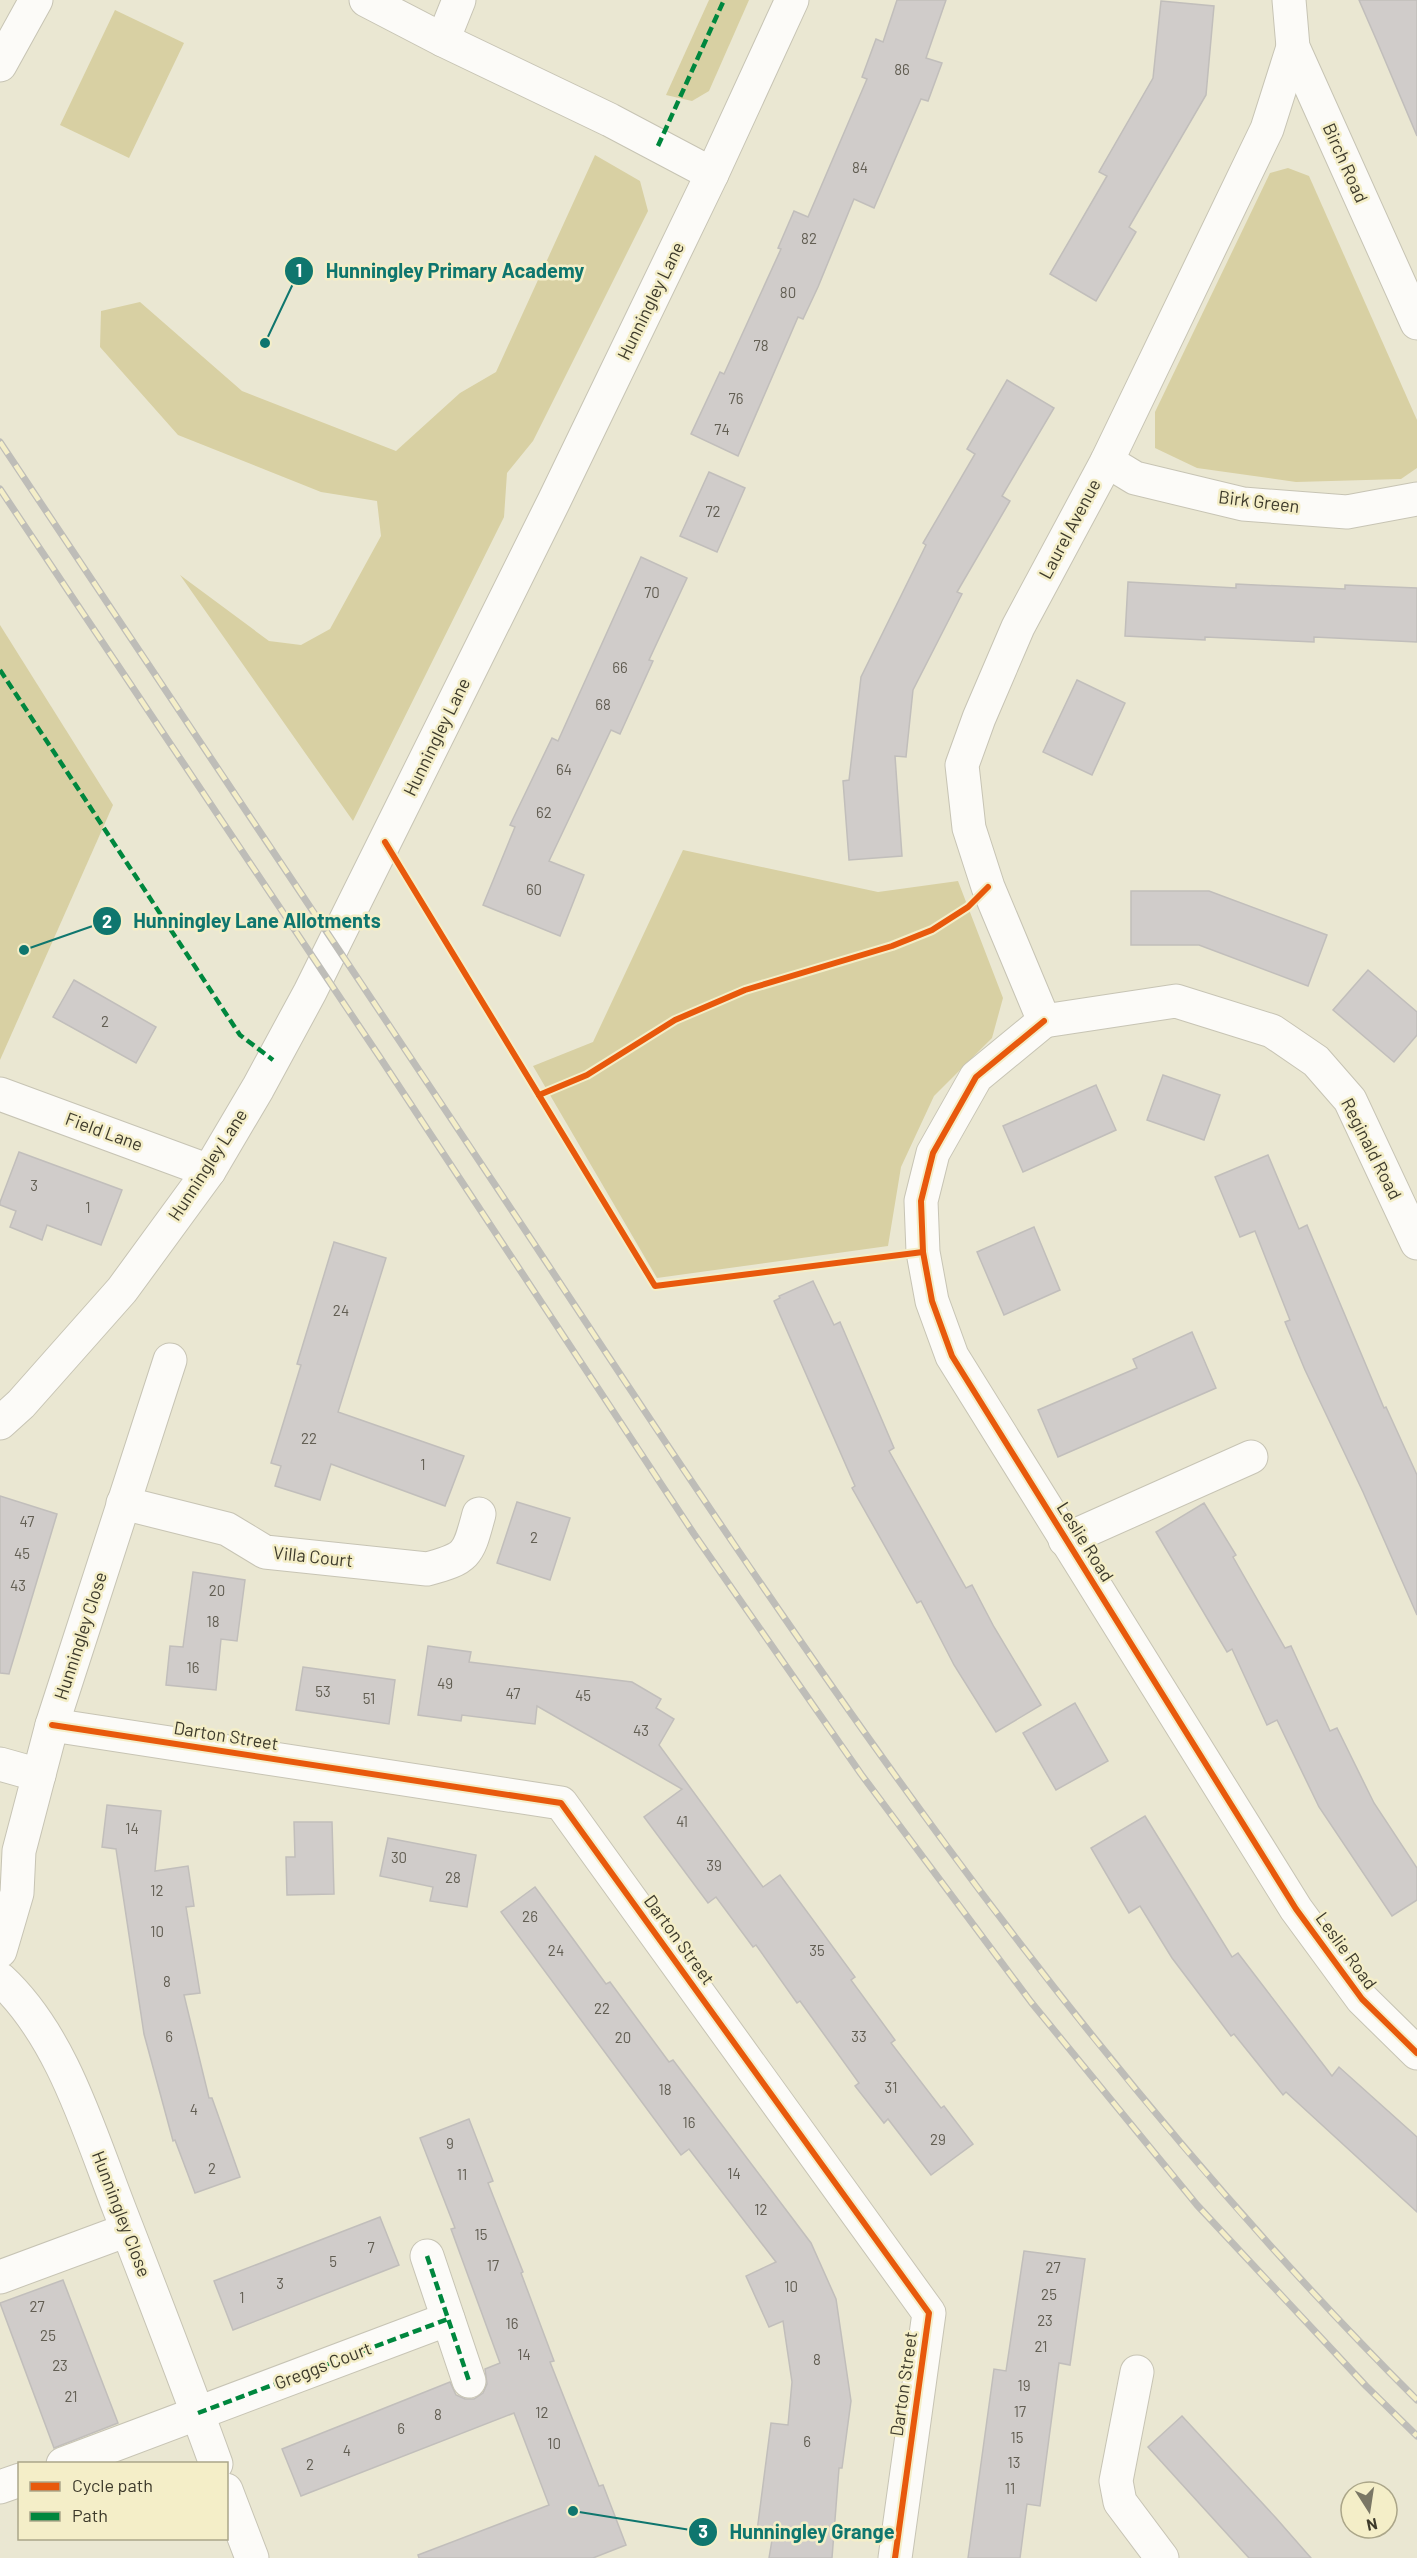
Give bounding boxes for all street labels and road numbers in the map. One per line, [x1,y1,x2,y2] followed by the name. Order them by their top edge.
[1319,119,1373,206] street label: Birch Road
[612,238,688,363] street label: Hunningley Lane
[1034,475,1105,582] street label: Laurel Avenue
[1217,485,1301,517] street label: Birk Green
[398,674,474,799] street label: Hunningley Lane
[1337,1094,1407,1203] street label: Reginald Road
[163,1104,251,1224] street label: Hunningley Lane
[63,1107,146,1155] street label: Field Lane
[1053,1497,1119,1585] street label: Leslie Road
[272,1541,354,1571] street label: Villa Court
[49,1569,111,1702] street label: Hunningley Close
[172,1716,280,1754] street label: Darton Street
[640,1890,720,1989] street label: Darton Street
[1311,1908,1382,1993] street label: Leslie Road
[88,2147,156,2280] street label: Hunningley Close
[885,2330,921,2438] street label: Darton Street
[271,2336,374,2394] street label: Greggs Court

